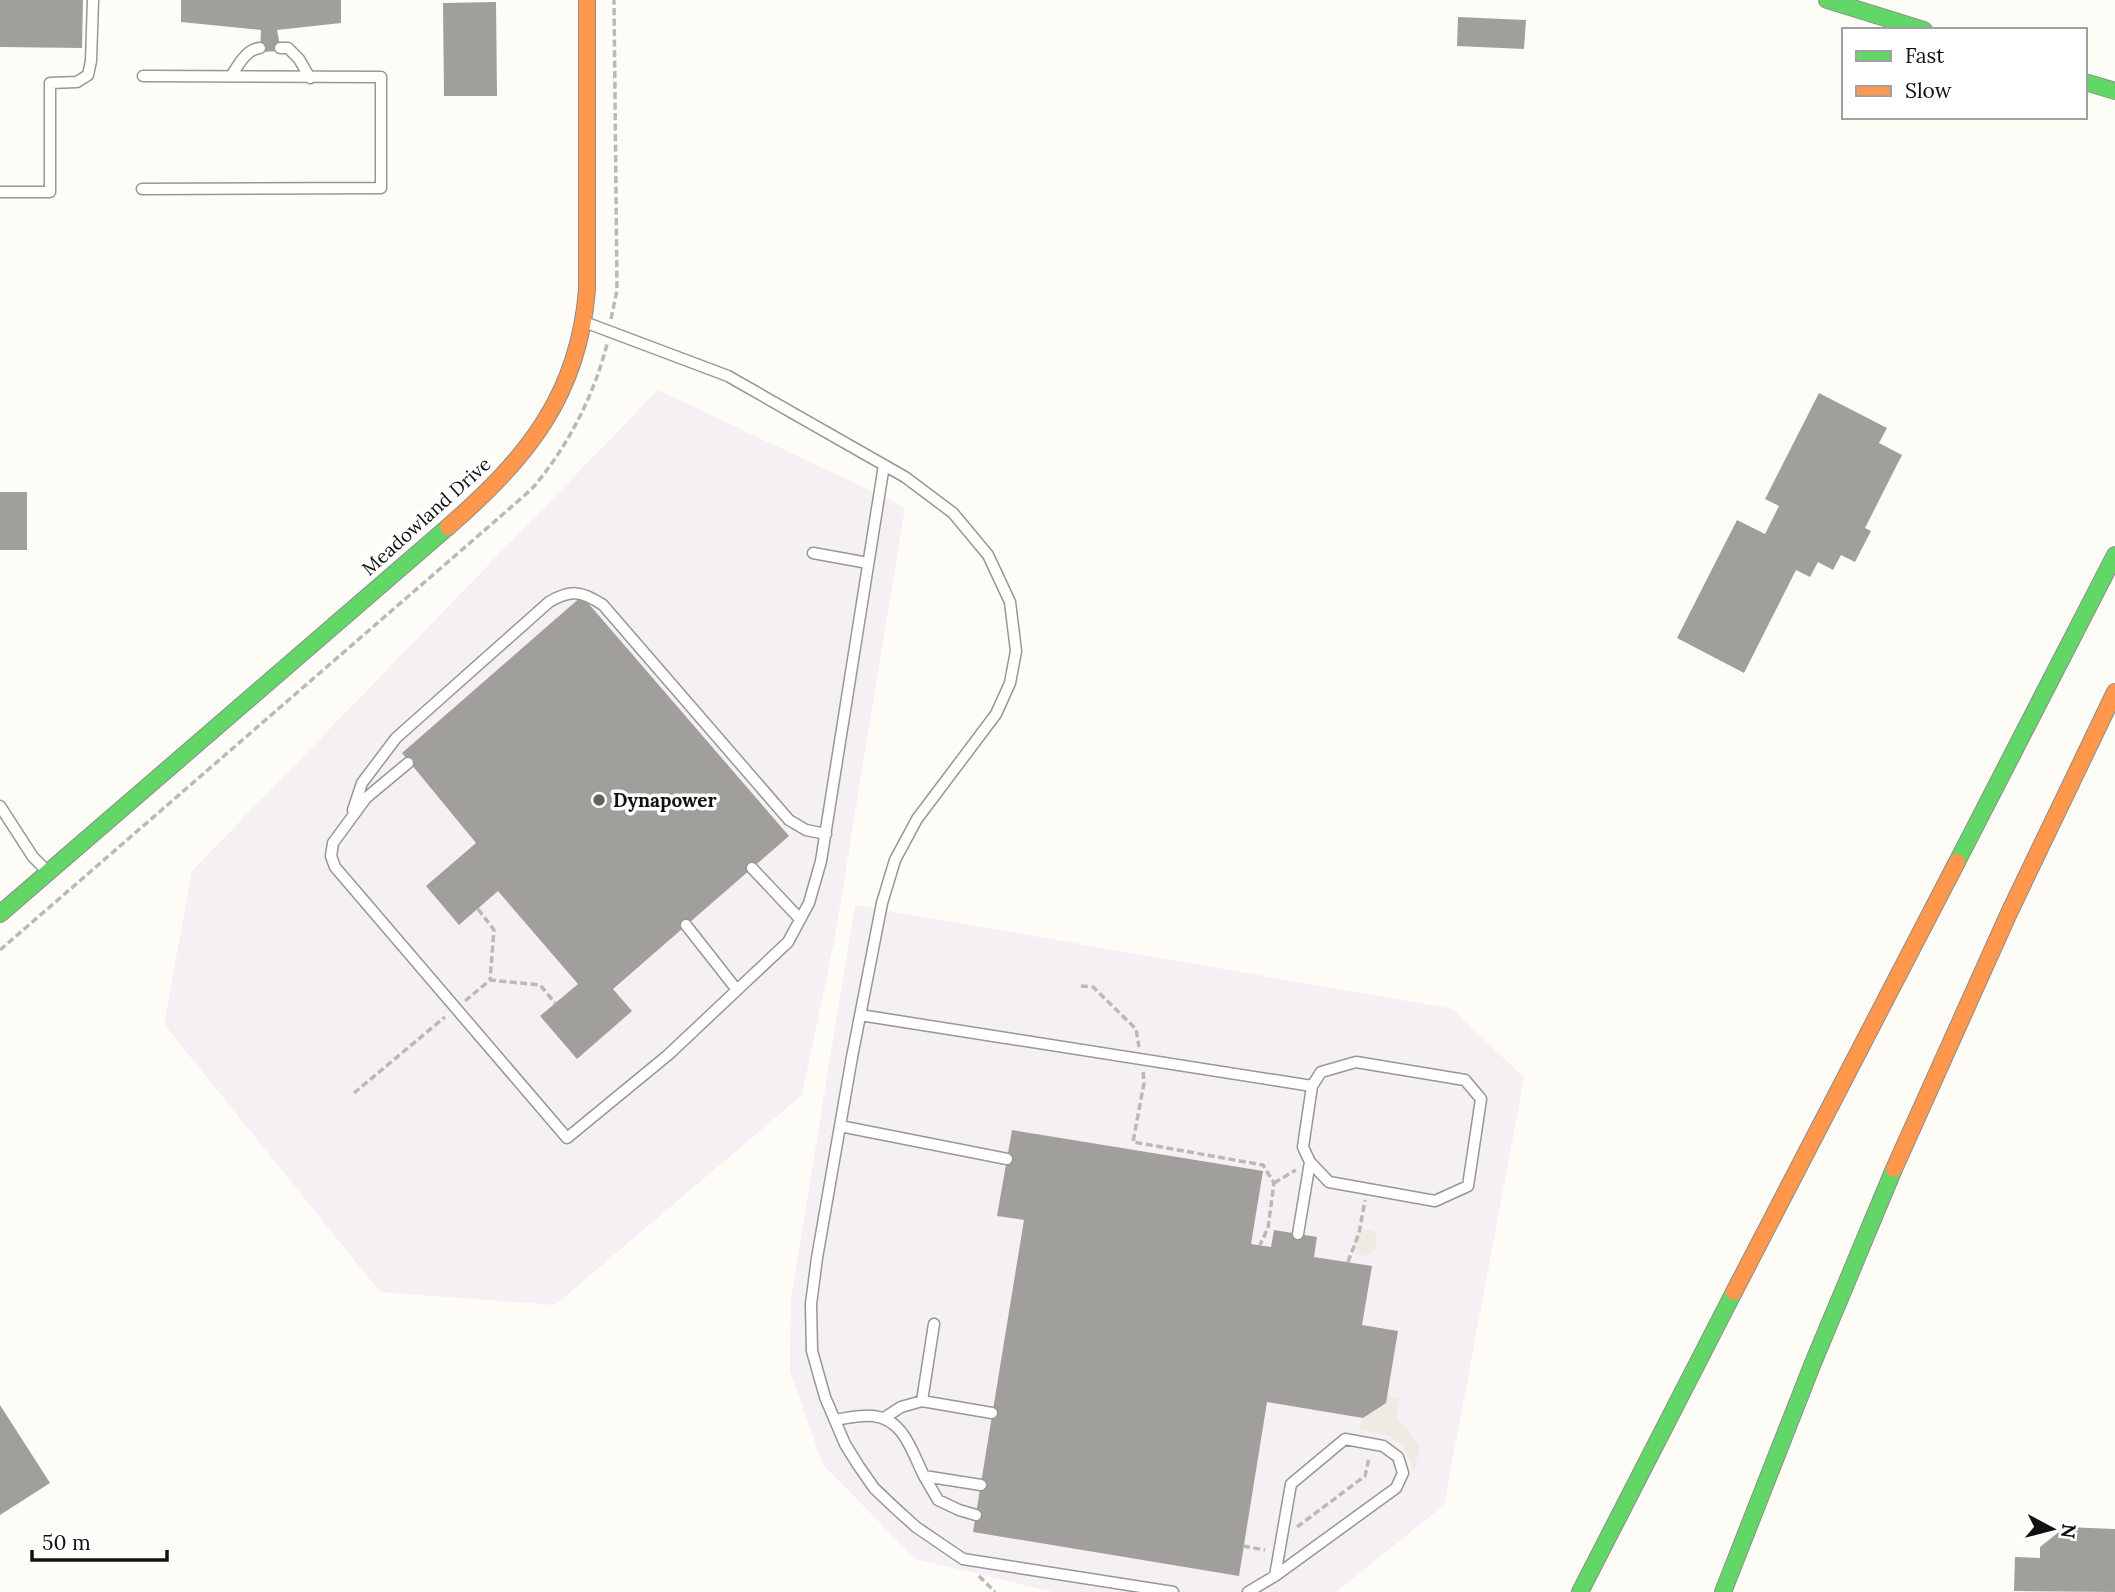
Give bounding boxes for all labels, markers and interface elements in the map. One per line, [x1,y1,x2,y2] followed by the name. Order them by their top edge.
[1842,28,2087,119] legend
[1905,42,1945,69] text: Fast
[1905,77,1952,104] text: Slow
[357,452,495,580] street label: Meadowland Drive
[613,788,717,812] place label: Dynapower
[591,792,607,808] marker: Dynapower
[2017,1494,2087,1564] north arrow
[32,1518,166,1562] scale bar
[2056,1522,2082,1540] text: N
[42,1529,91,1556] text: 50 m

